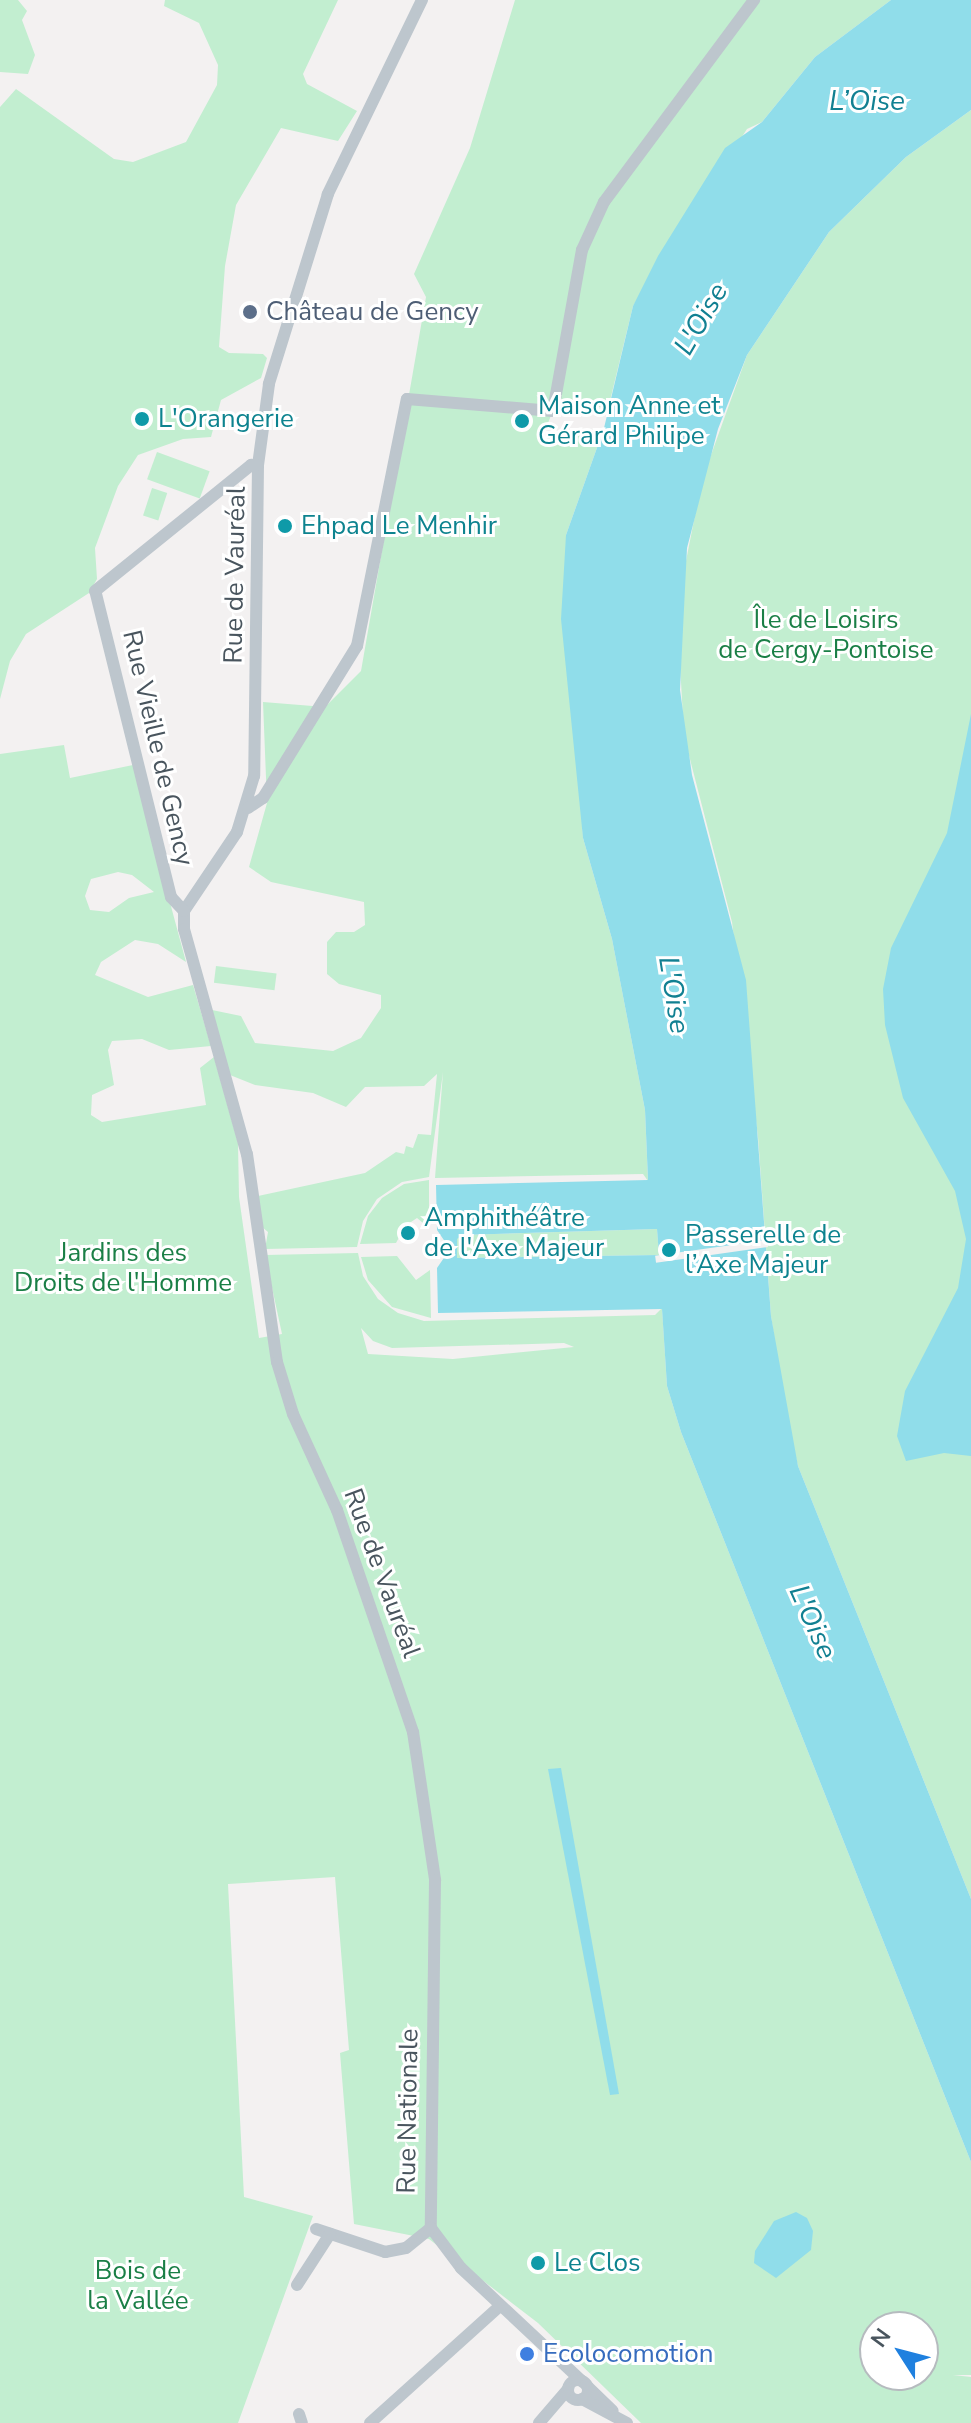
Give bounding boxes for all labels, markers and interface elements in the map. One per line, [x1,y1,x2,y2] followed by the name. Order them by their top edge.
[829,84,905,118] water label: L’Oise
[667,277,735,361] water label: L'Oise
[266,296,479,328] place label: Château de Gency
[241,303,259,321] marker: Château de Gency
[538,390,720,452] place label: Maison Anne et Gérard Philipe
[158,403,294,435] place label: L'Orangerie
[133,410,151,428] marker: L'Orangerie
[513,412,531,430] marker: Maison Anne et Gérard Philipe
[218,486,252,664] street label: Rue de Vauréal
[301,510,497,542] place label: Ehpad Le Menhir
[276,517,294,535] marker: Ehpad Le Menhir
[718,604,934,666] park label: Île de Loisirs de Cergy-Pontoise
[116,627,200,869] street label: Rue Vieille de Gency
[651,954,697,1036] water label: L'Oise
[424,1202,604,1264] place label: Amphithéâtre de l'Axe Majeur
[685,1219,841,1280] place label: Passerelle de l’Axe Majeur
[399,1224,417,1242] marker: Amphithéâtre de l'Axe Majeur
[14,1237,232,1298] park label: Jardins des Droits de l'Homme
[660,1241,678,1259] marker: Passerelle de l’Axe Majeur
[337,1484,427,1662] street label: Rue de Vauréal
[782,1580,844,1664] water label: L'Oise
[391,2028,425,2194] street label: Rue Nationale
[554,2247,641,2279] place label: Le Clos
[529,2254,547,2272] marker: Le Clos
[87,2255,189,2316] park label: Bois de la Vallée
[859,2311,939,2391] north arrow
[864,2323,898,2354] text: N
[543,2338,713,2370] place label: Ecolocomotion
[518,2345,536,2363] marker: Ecolocomotion

